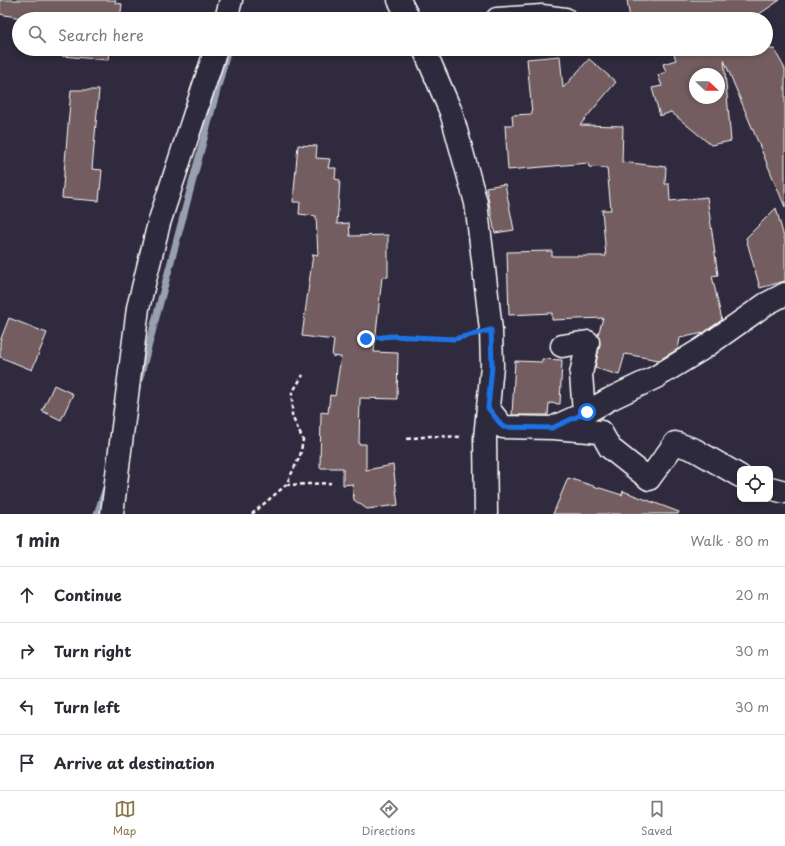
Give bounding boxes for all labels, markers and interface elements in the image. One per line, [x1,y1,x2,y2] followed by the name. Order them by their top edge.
[12,12,773,56] search box
[26,23,48,45] icon: search
[58,23,144,46] text: Search here
[689,68,725,104] north arrow
[357,330,375,348] route end
[578,403,596,421] route start
[737,466,773,502] map controls
[737,466,773,502] button: locate
[16,527,60,553] text: 1 min
[691,531,769,550] text: Walk · 80 m
[54,583,122,606] text: Continue
[16,584,38,606] icon: ahead
[735,585,769,604] text: 20 m
[54,639,131,662] text: Turn right
[16,640,38,662] icon: right
[735,641,769,660] text: 30 m
[54,695,120,718] text: Turn left
[16,696,38,718] icon: left
[735,697,769,716] text: 30 m
[54,751,215,774] text: Arrive at destination
[16,752,38,774] icon: arrive
[113,798,136,839] tab: Map
[362,798,415,839] tab: Directions
[641,798,672,839] tab: Saved

